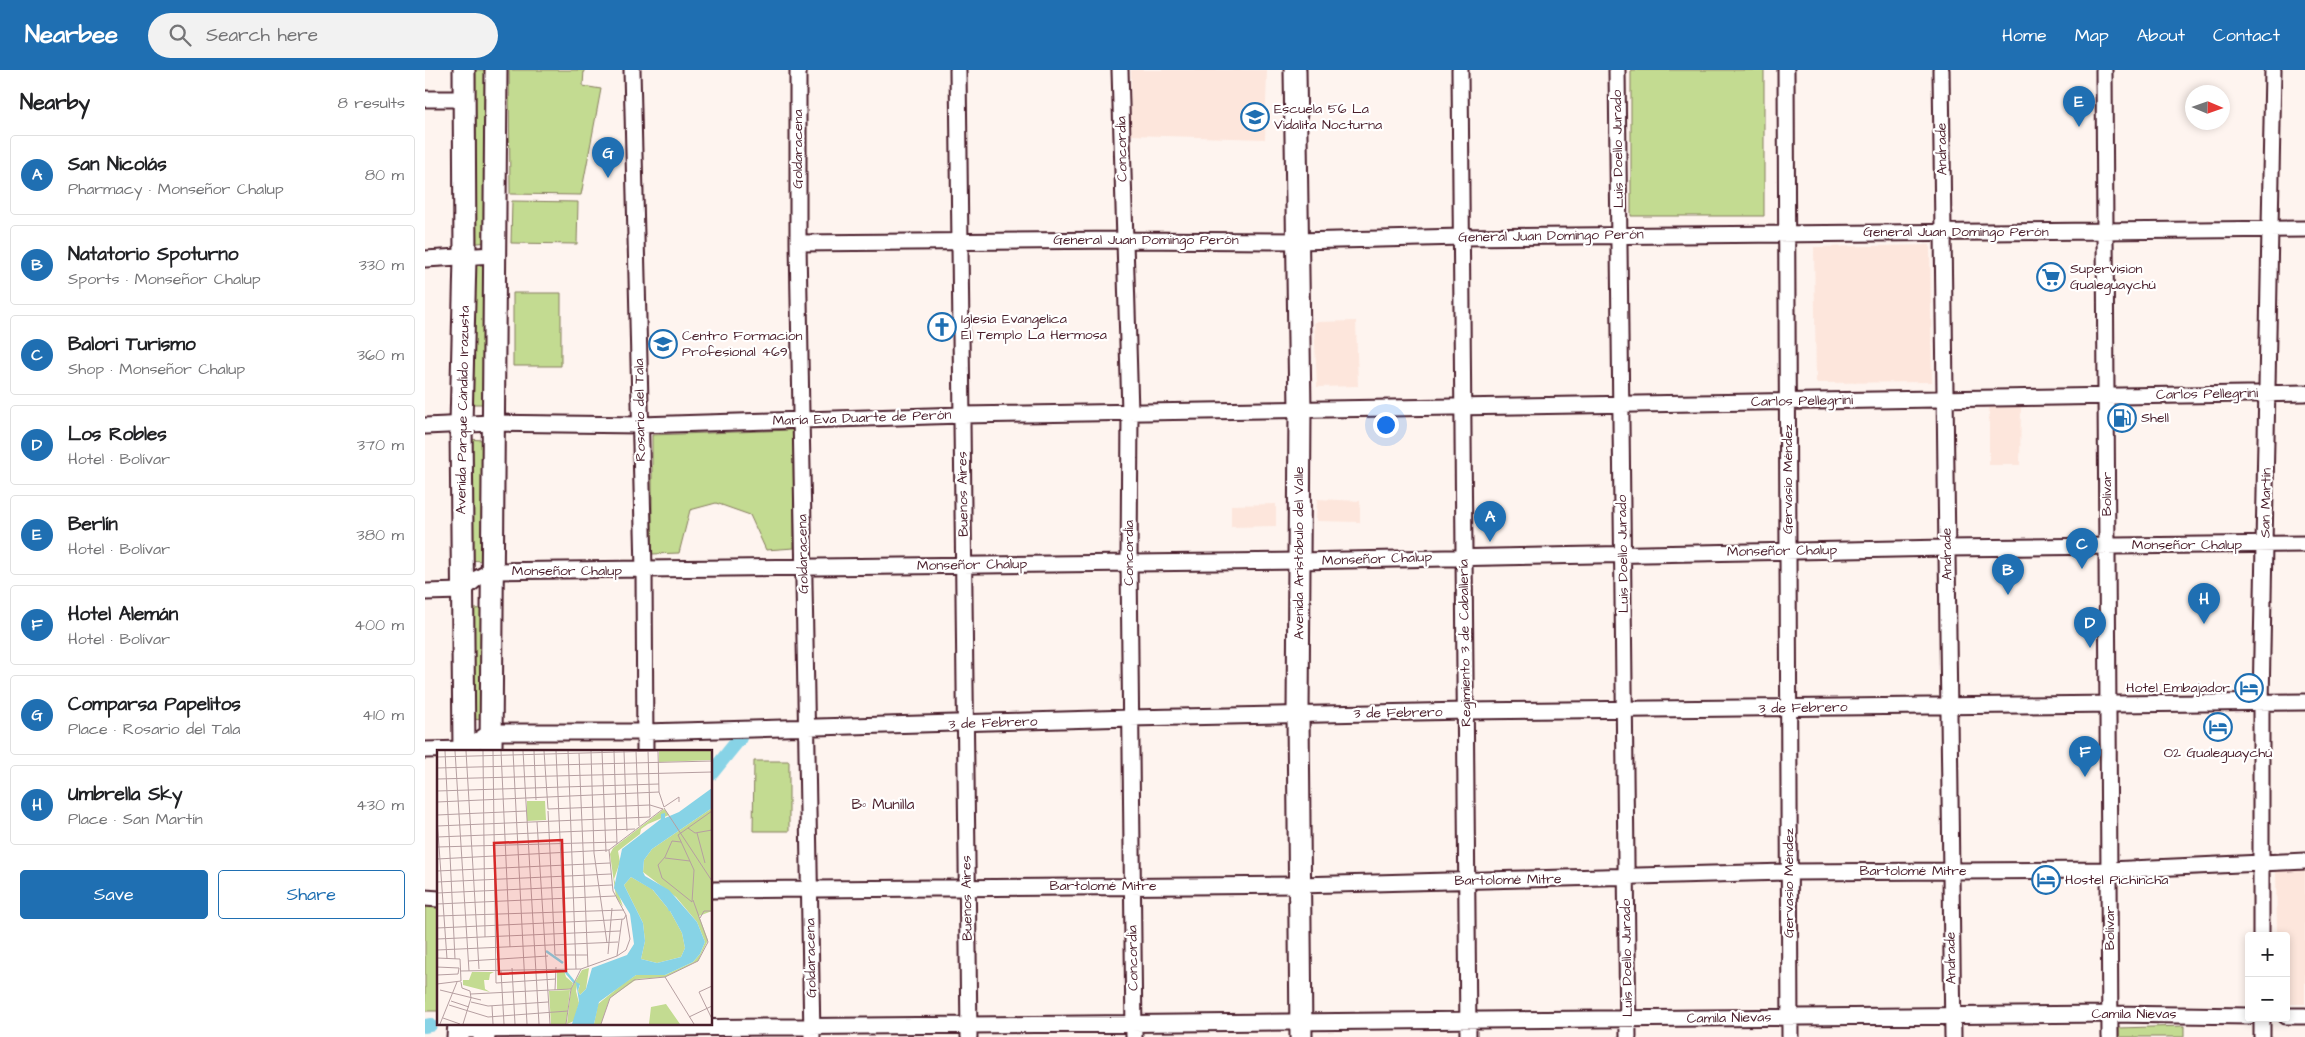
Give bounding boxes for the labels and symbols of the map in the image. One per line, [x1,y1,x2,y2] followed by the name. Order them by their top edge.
[2185,85,2230,130] north arrow
[2063,86,2095,127] pin: E
[1607,90,1629,208] street label: Luis Doello Jurado
[1274,99,1382,135] place label: Escuela 56 La Vidalita Nocturna
[1240,102,1270,132] school or university icon: Escuela 56 La Vidalita Nocturna
[788,109,808,189] street label: Goldaracena
[1111,116,1133,182] street label: Concordia
[1932,122,1952,176] street label: Andrade
[592,137,624,178] pin: G
[1863,222,2049,242] street label: General Juan Domingo Perón
[1458,224,1644,248] street label: General Juan Domingo Perón
[1053,230,1239,250] street label: General Juan Domingo Perón
[2070,259,2156,295] place label: Supervision Gualeguaychú
[2036,262,2066,292] supermarket icon: Supervision Gualeguaychú
[451,305,475,515] street label: Avenida Parque Cándido Irazusta
[961,309,1107,345] place label: Iglesia Evangelica El Templo La Hermosa
[927,312,957,342] church icon: Iglesia Evangelica El Templo La Hermosa
[682,326,803,362] place label: Centro Formacion Profesional 469
[648,329,678,359] school or university icon: Centro Formacion Profesional 469
[629,358,651,462] street label: Rosario del Tala
[2156,383,2258,405] street label: Carlos Pellegrini
[1751,390,1853,412] street label: Carlos Pellegrini
[2107,403,2137,433] fuel station icon: Shell
[772,405,952,431] street label: María Eva Duarte de Perón
[2141,408,2169,428] place label: Shell
[1373,412,1399,438] your location
[1778,424,1798,534] street label: Gervasio Méndez
[952,451,974,537] street label: Buenos Aires
[1289,466,1309,640] street label: Avenida Aristóbulo del Valle
[2255,468,2277,538] street label: San Martín
[2097,472,2117,516] street label: Bolívar
[1612,495,1634,613] street label: Luis Doello Jurado
[1474,501,1506,542] pin: A
[792,514,814,594] street label: Goldaracena
[1119,520,1139,586] street label: Concordia
[1937,527,1957,581] street label: Andrade
[2066,528,2098,569] pin: C
[2132,535,2242,555] street label: Monseñor Chalup
[1727,540,1838,562] street label: Monseñor Chalup
[1322,547,1433,571] street label: Monseñor Chalup
[917,554,1028,576] street label: Monseñor Chalup
[1992,554,2024,595] pin: B
[1454,559,1476,727] street label: Regimiento 3 de Caballería
[512,561,622,581] street label: Monseñor Chalup
[2188,583,2220,624] pin: H
[2074,607,2106,648] pin: D
[2234,673,2264,703] hotel icon: Hotel Embajador
[2126,678,2230,698] place label: Hotel Embajador
[1758,697,1848,719] street label: 3 de Febrero
[1353,702,1443,724] street label: 3 de Febrero
[948,711,1038,735] street label: 3 de Febrero
[2203,712,2233,742] hotel icon: O2 Gualeguaychú
[2069,736,2101,777] pin: F
[2164,743,2272,763] place label: O2 Gualeguaychú
[437,750,713,1024] inset map
[852,794,915,815] district label: Bº Munilla
[1779,828,1799,938] street label: Gervasio Méndez
[956,855,978,941] street label: Buenos Aires
[1859,861,1967,881] street label: Bartolomé Mitre
[2031,865,2061,895] hotel icon: Hostel Pichincha
[1454,869,1562,891] street label: Bartolomé Mitre
[2065,870,2168,890] place label: Hostel Pichincha
[1049,876,1157,896] street label: Bartolomé Mitre
[1616,899,1638,1017] street label: Luis Doello Jurado
[2100,906,2120,950] street label: Bolívar
[800,918,822,998] street label: Goldaracena
[1122,925,1144,991] street label: Concordia
[1941,931,1961,985] street label: Andrade
[2092,1004,2176,1024] street label: Camila Nievas
[1686,1007,1772,1029] street label: Camila Nievas

